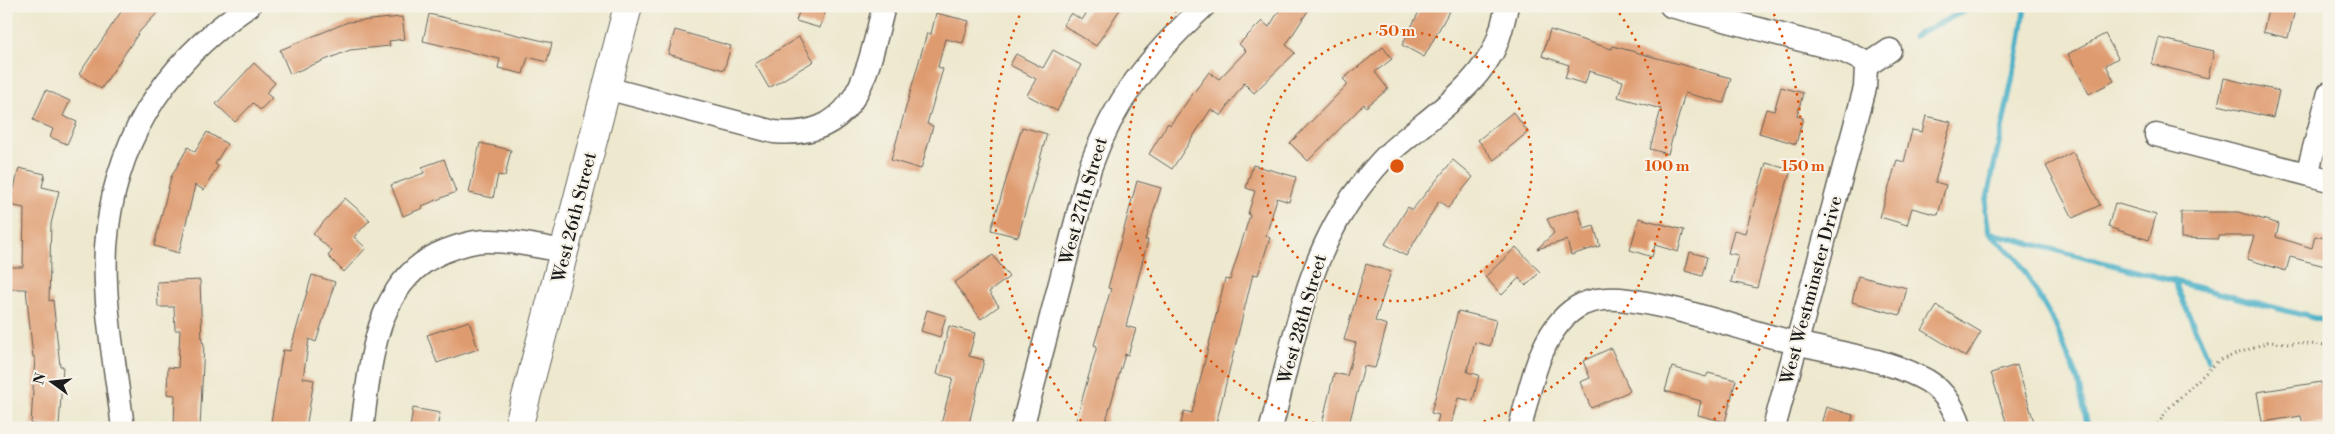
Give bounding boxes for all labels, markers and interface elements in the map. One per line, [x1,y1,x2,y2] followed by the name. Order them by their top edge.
[1379,22,1415,41] text: 50 m
[1054,134,1113,268] street label: West 27th Street
[547,149,602,286] street label: West 26th Street
[1388,157,1406,175] centre of rings
[1645,157,1690,176] text: 100 m
[1781,157,1825,176] text: 150 m
[1775,193,1848,388] street label: West Westminster Drive
[1273,251,1332,387] street label: West 28th Street
[28,356,78,406] north arrow
[30,371,51,387] text: N

